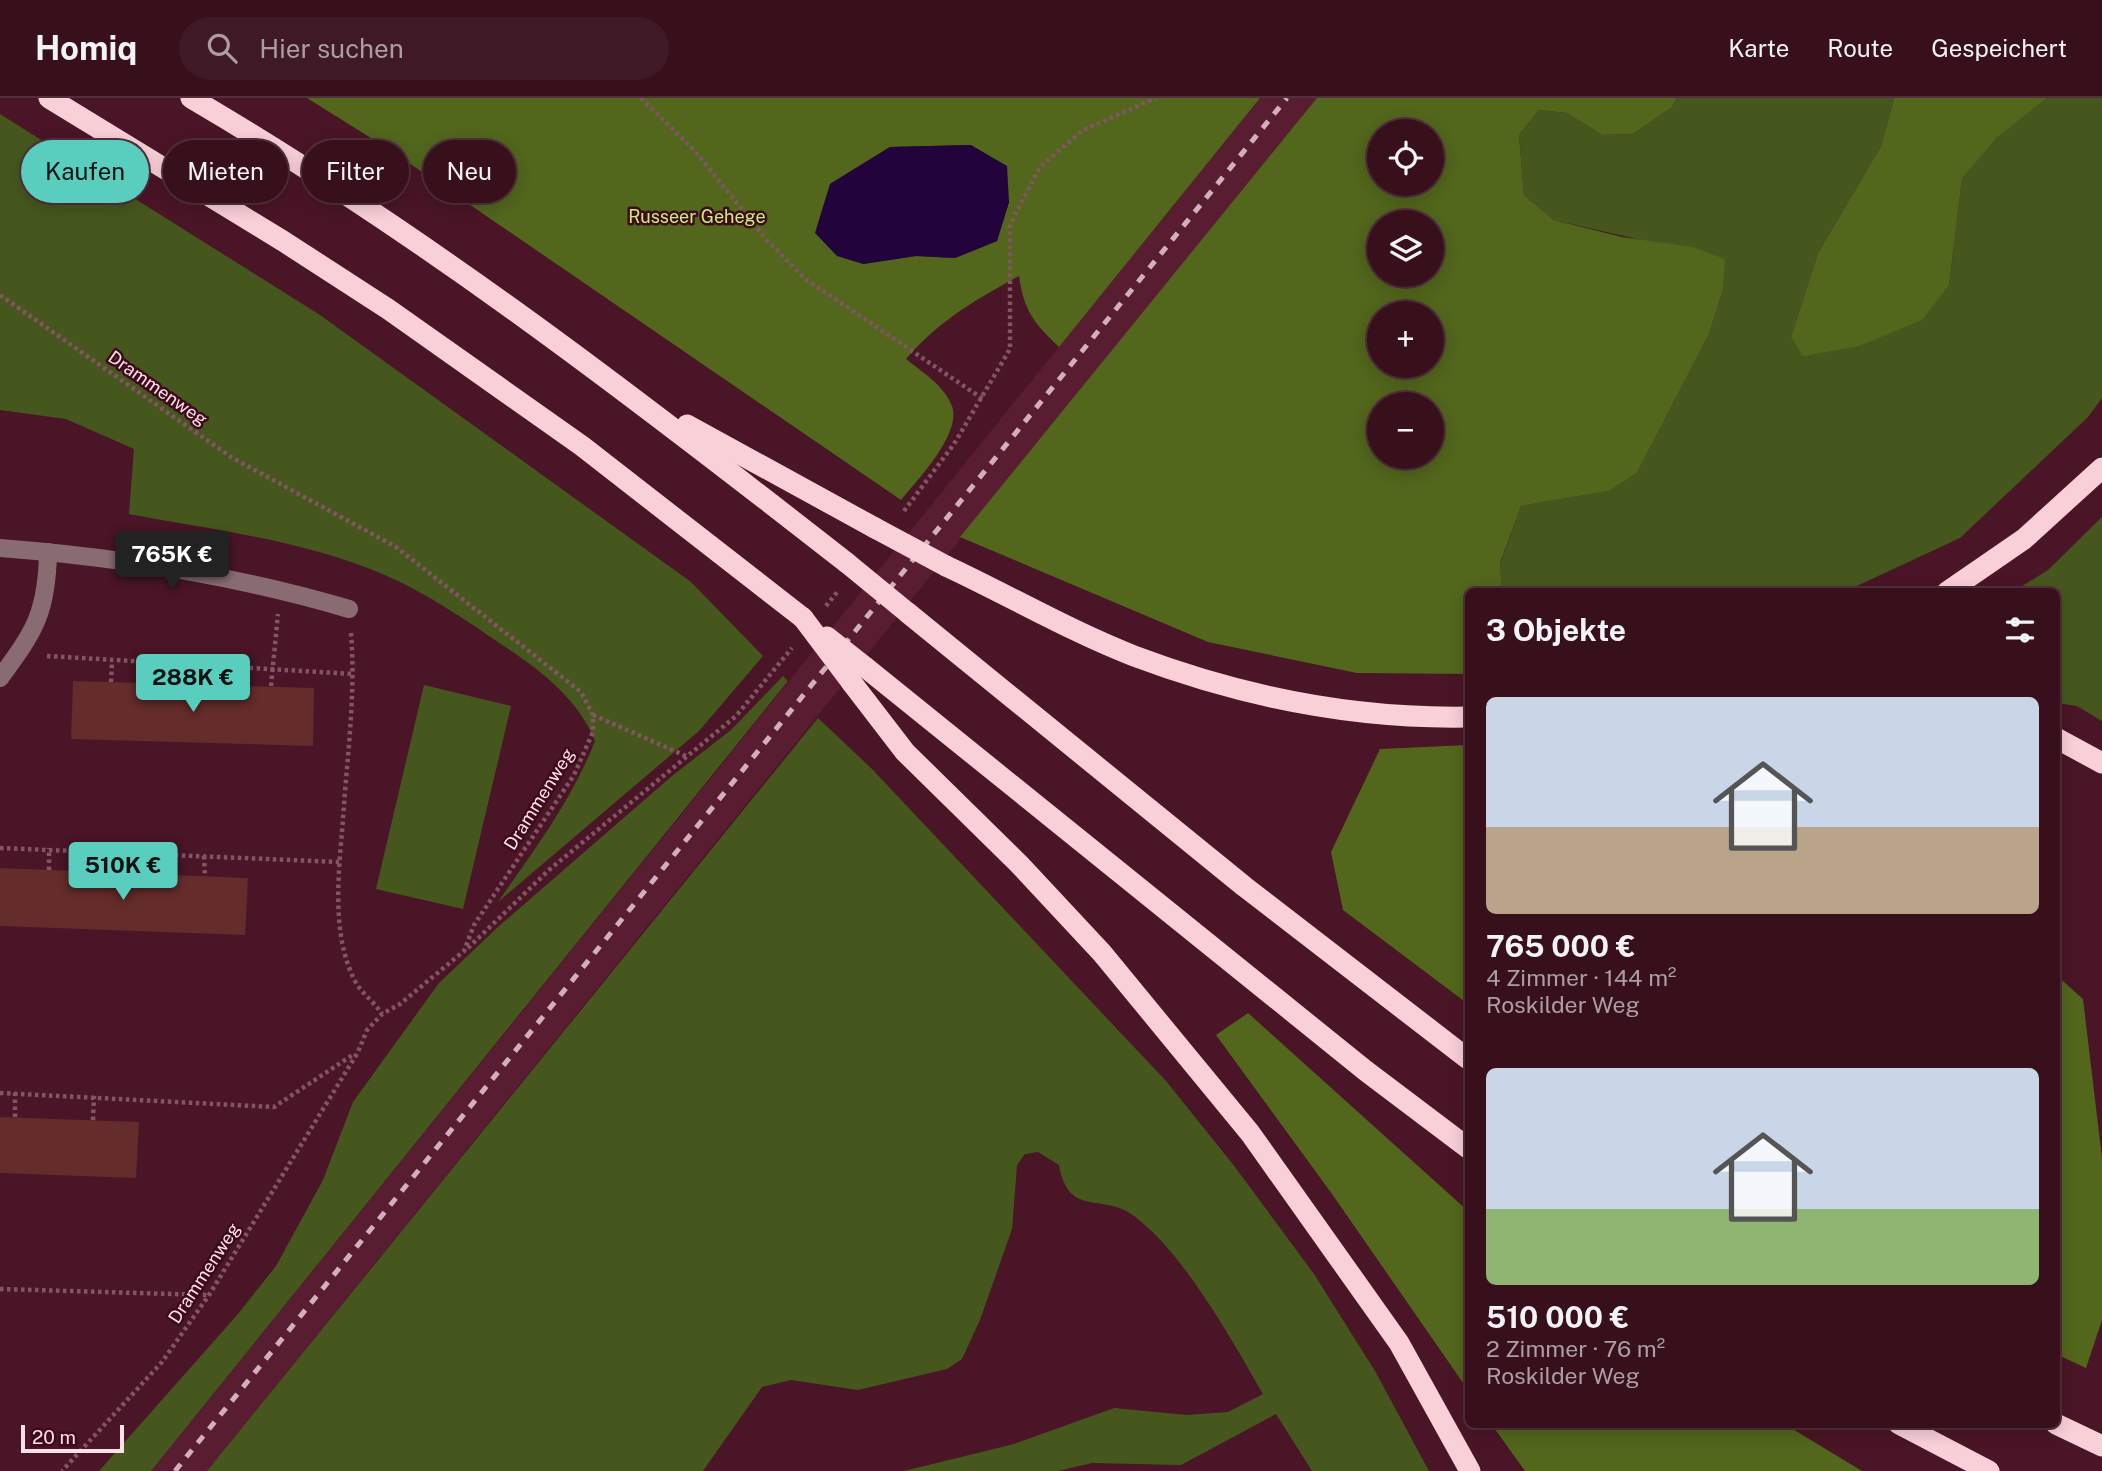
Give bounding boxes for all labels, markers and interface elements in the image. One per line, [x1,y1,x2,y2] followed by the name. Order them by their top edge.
[179,17,669,80] search box
[35,29,137,67] text: Homiq
[203,29,241,67] icon: search
[259,33,404,64] text: Hier suchen
[1728,34,1789,62] text: Karte
[1827,34,1893,62] text: Route
[1931,34,2067,62] text: Gespeichert
[1367,119,1444,469] map controls
[1367,119,1444,196] button: locate
[21,140,149,203] chip: Kaufen
[163,140,288,203] chip: Mieten
[302,140,409,203] chip: Filter
[423,140,516,203] chip: Neu
[628,206,766,227] park label: Russeer Gehege
[1367,210,1444,287] button: layers
[1367,301,1444,378] button: +
[105,346,211,430] street label: Drammenweg
[1367,392,1444,469] button: −
[115,532,229,591] pin: 765K €
[131,540,213,567] text: 765K €
[2001,611,2039,649] icon: filters
[1486,612,1626,648] text: 3 Objekte
[136,654,250,714] pin: 288K €
[152,663,234,690] text: 288K €
[1700,743,1826,869] icon: home
[499,744,579,854] street label: Drammenweg
[66,842,180,902] pin: 510K €
[85,851,161,878] text: 510K €
[1486,928,1635,964] text: 765 000 €
[1486,964,1676,991] text: 4 Zimmer · 144 m²
[1486,991,1640,1018] text: Roskilder Weg
[1700,1114,1826,1240] icon: home
[164,1219,244,1327] street label: Drammenweg
[1486,1299,1629,1335] text: 510 000 €
[1486,1335,1665,1362] text: 2 Zimmer · 76 m²
[1486,1362,1640,1389] text: Roskilder Weg
[21,1422,124,1454] scale bar
[32,1426,76,1448] text: 20 m

